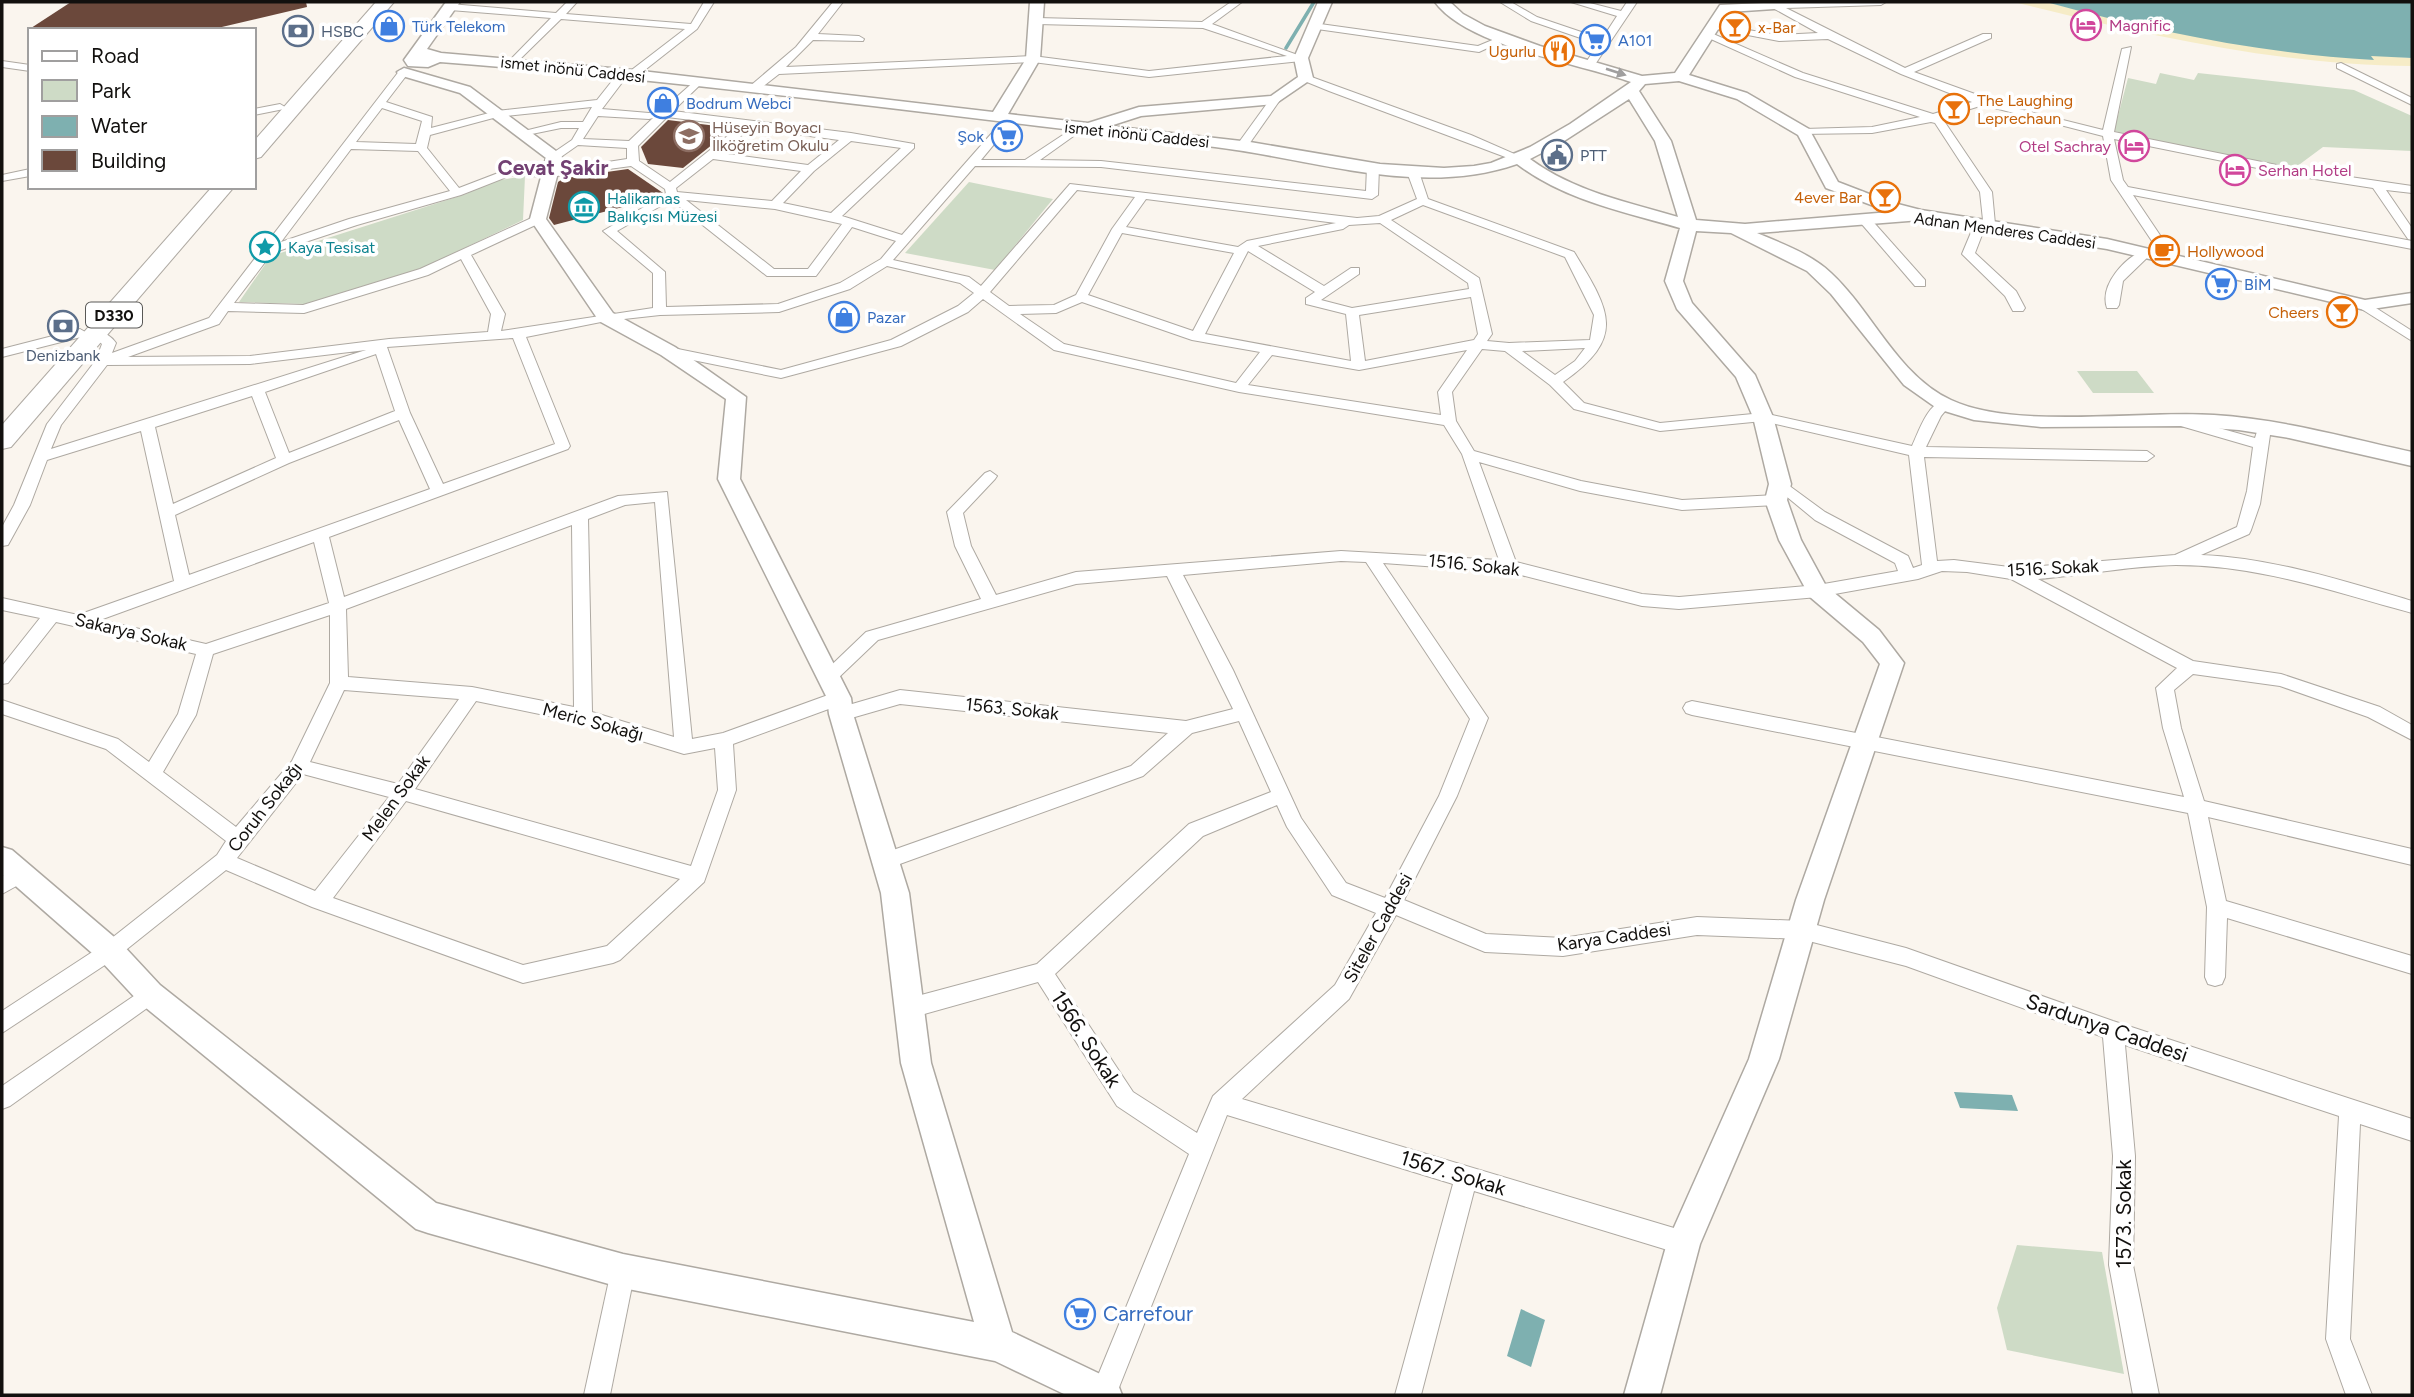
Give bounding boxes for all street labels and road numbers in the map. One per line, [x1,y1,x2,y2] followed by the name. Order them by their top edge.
[500,52,646,87] street label: ismet inönü Caddesi
[1064,117,1210,152] street label: ismet inönü Caddesi
[1913,208,2097,253] street label: Adnan Menderes Caddesi
[86,302,142,328] road number: D330
[1427,549,1521,581] street label: 1516. Sokak
[2007,555,2100,581] street label: 1516. Sokak
[73,608,190,656] street label: Sakarya Sokak
[964,693,1060,725] street label: 1563. Sokak
[540,698,646,746] street label: Meric Sokağı
[357,750,435,845] street label: Melen Sokak
[223,758,307,856] street label: Coruh Sokağı
[1339,869,1417,987] street label: Siteler Caddesi
[1556,918,1672,956] street label: Karya Caddesi
[1046,986,1127,1092] street label: 1566. Sokak
[2023,988,2191,1067] street label: Sardunya Caddesi
[1397,1145,1510,1201] street label: 1567. Sokak
[2111,1159,2136,1268] street label: 1573. Sokak

